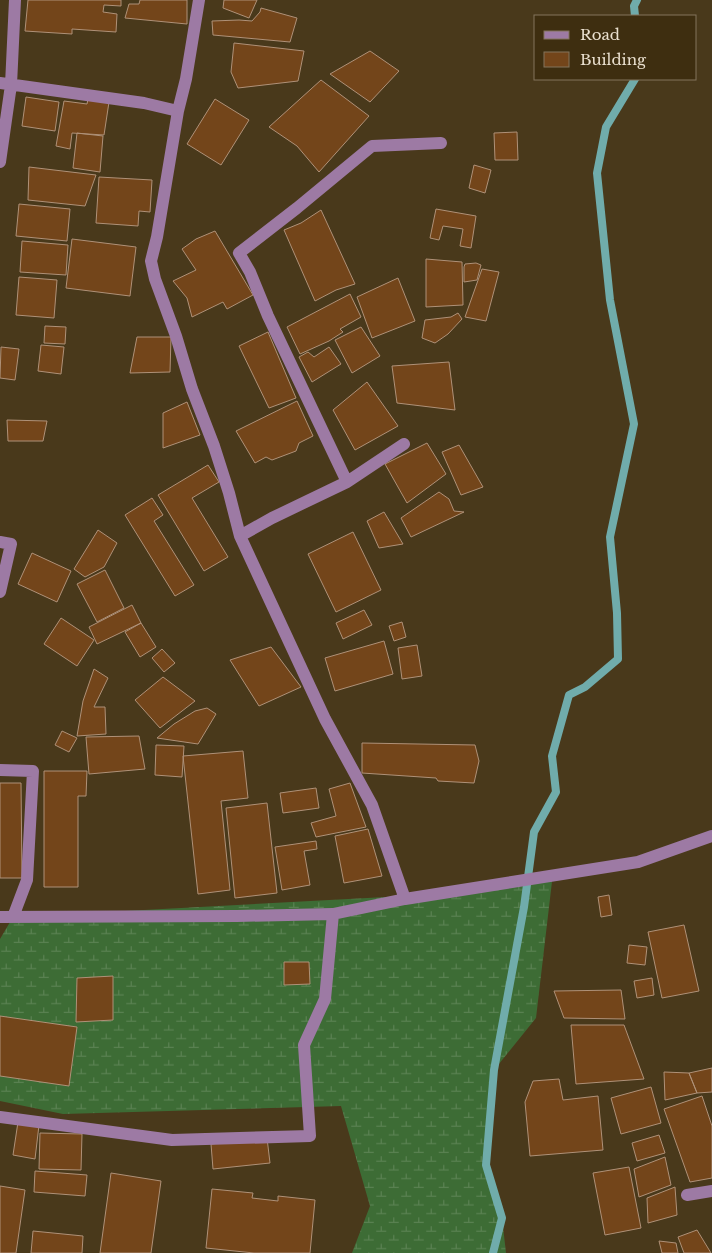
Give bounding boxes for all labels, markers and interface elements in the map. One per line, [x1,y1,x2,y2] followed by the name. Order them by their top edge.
[534,15,697,80] legend
[580,25,620,44] text: Road
[580,50,647,69] text: Building

